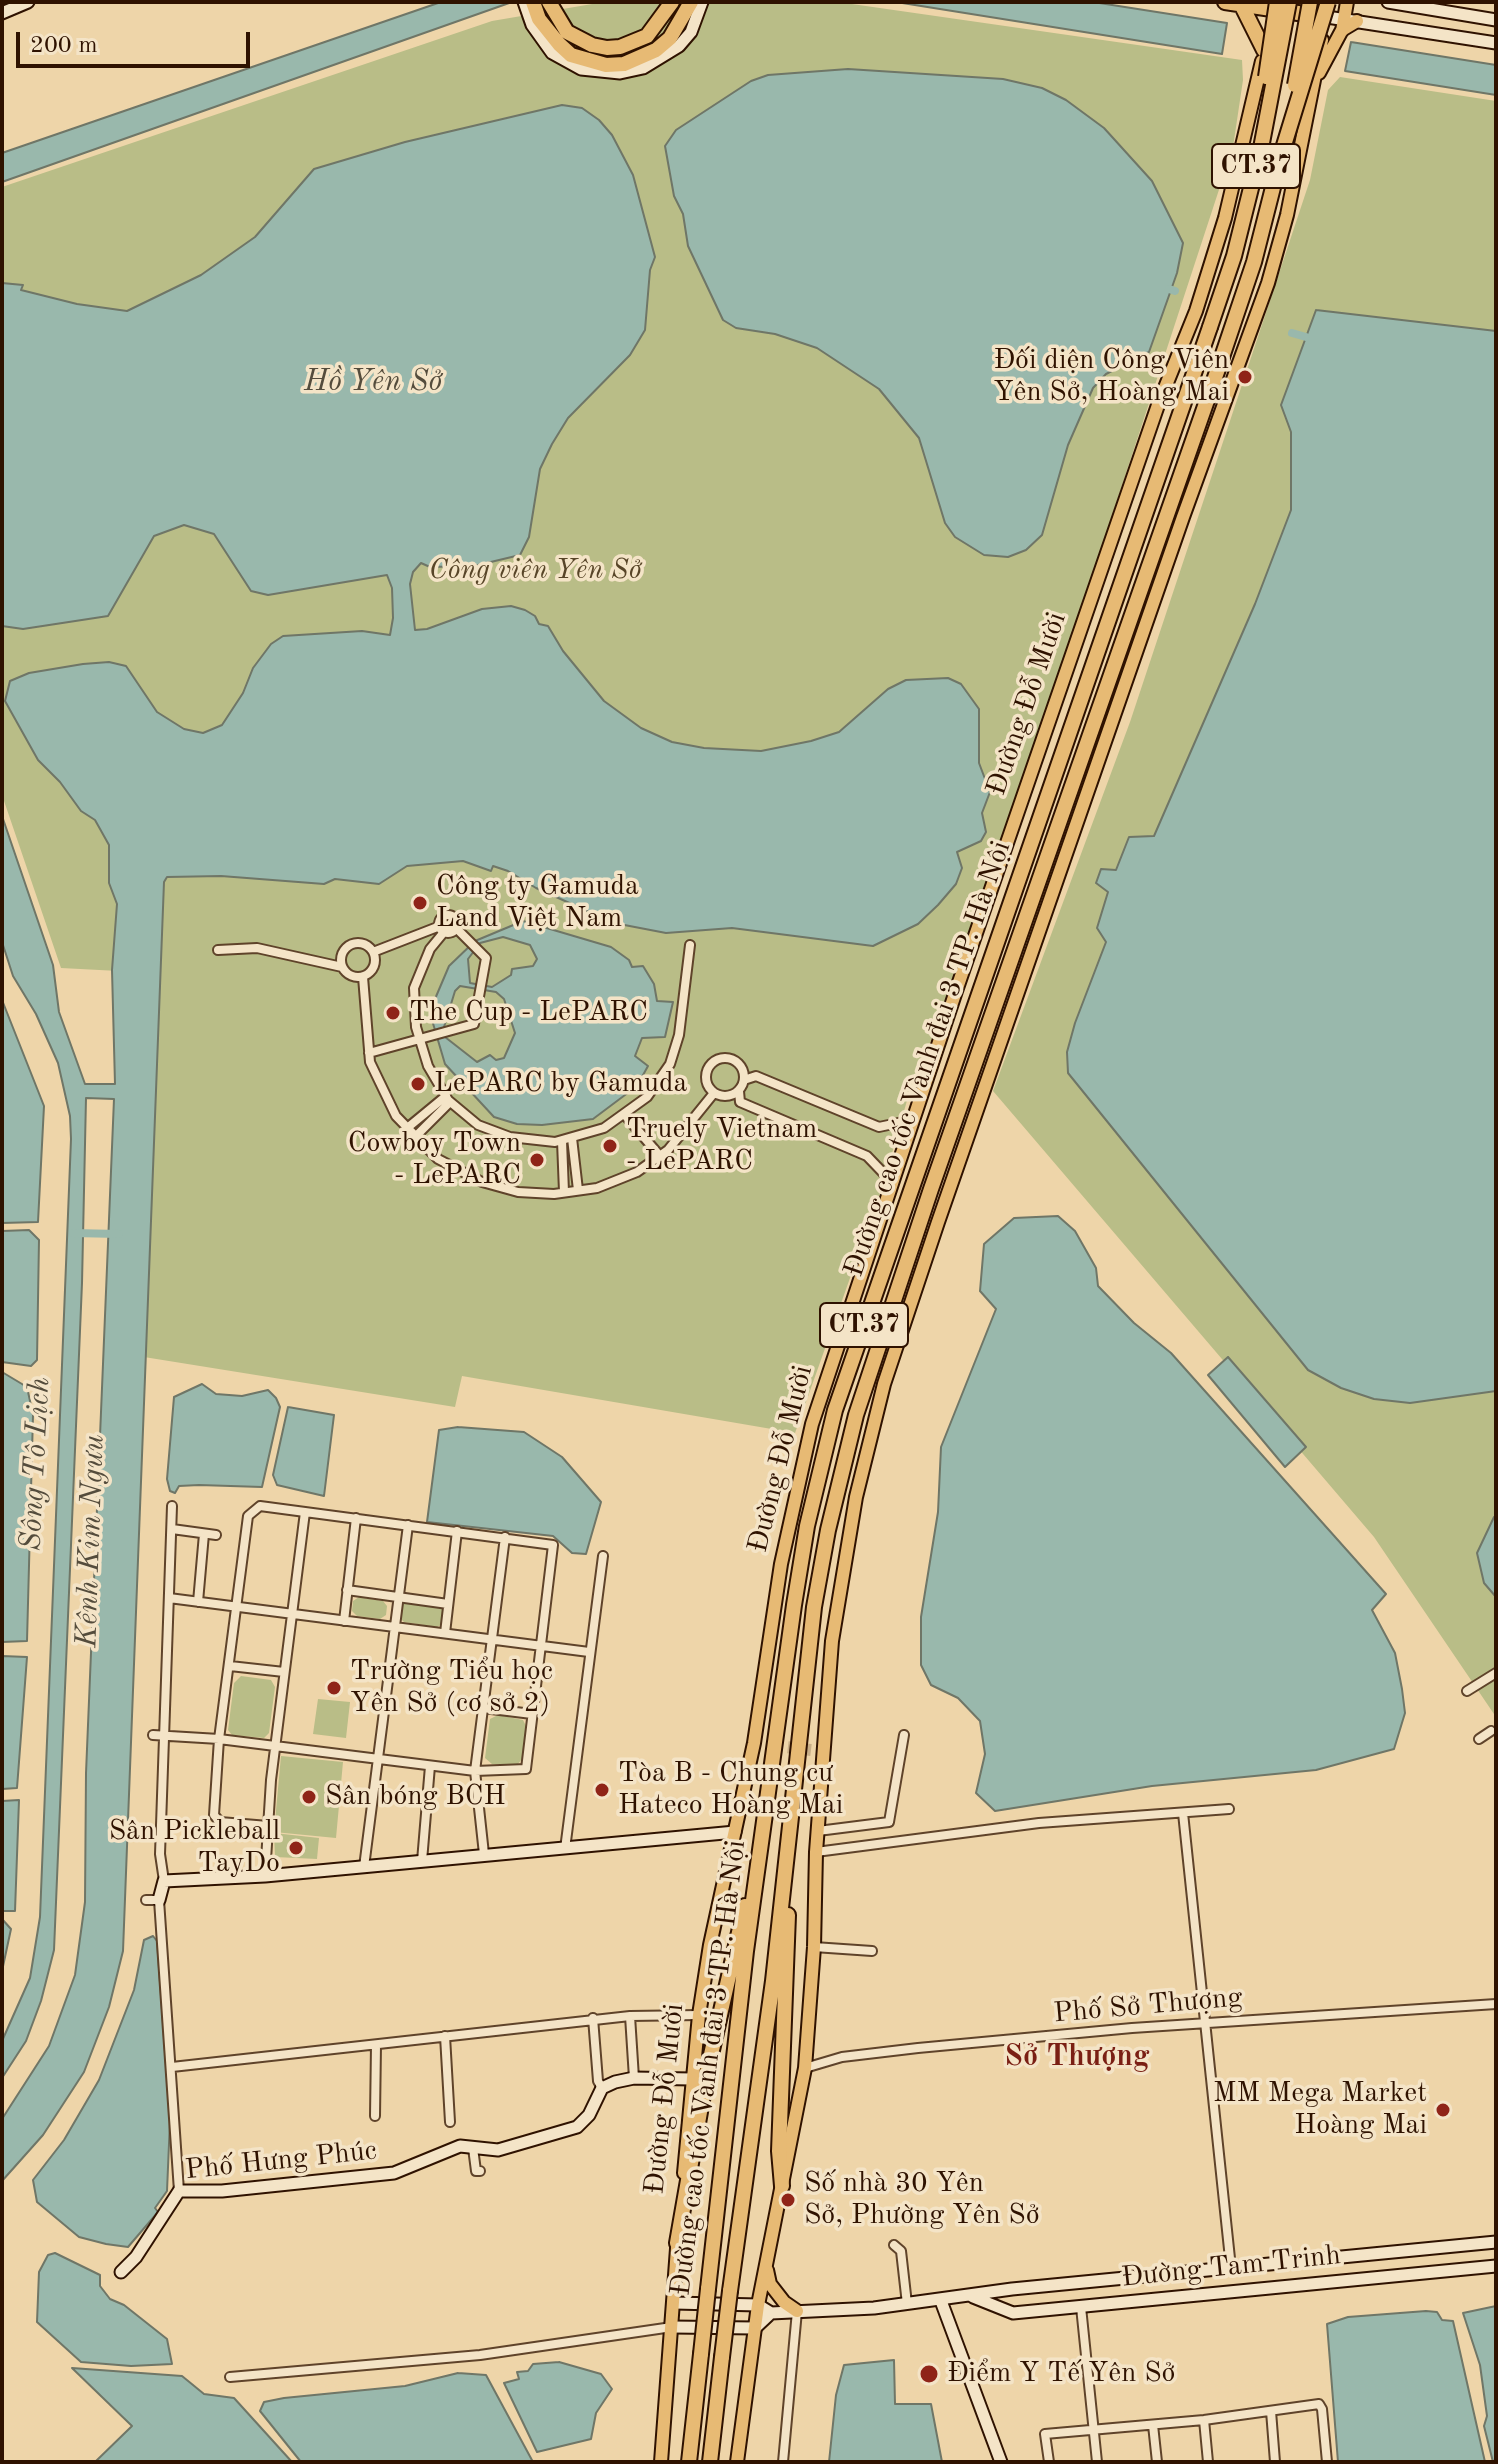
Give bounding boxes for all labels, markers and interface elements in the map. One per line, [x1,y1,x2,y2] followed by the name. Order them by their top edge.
[20,16,254,66] scale bar
[30,34,98,58] text: 200 m
[1212,144,1300,188] road number: CT.37
[993,344,1229,410] place label: Đối diện Công Viên Yên Sở, Hoàng Mai
[304,364,442,400] water label: Hồ Yên Sở
[1236,368,1254,386] marker: Đối diện Công Viên Yên Sở, Hoàng Mai
[429,554,641,588] park label: Công viên Yên Sở
[980,608,1074,800] street label: Đường Đỗ Mười
[837,837,1019,1281] street label: Đường cao tốc Vành đai 3 TP. Hà Nội
[436,870,639,936] place label: Công ty Gamuda Land Việt Nam
[411,894,429,912] marker: Công ty Gamuda Land Việt Nam
[409,996,648,1030] place label: The Cup - LePARC
[384,1004,402,1022] marker: The Cup - LePARC
[434,1067,687,1101] place label: LePARC by Gamuda
[409,1075,427,1093] marker: LePARC by Gamuda
[626,1113,817,1179] place label: Truely Vietnam - LePARC
[348,1127,521,1193] place label: Cowboy Town - LePARC
[601,1137,619,1155] marker: Truely Vietnam - LePARC
[528,1151,546,1169] marker: Cowboy Town - LePARC
[820,1303,908,1347] road number: CT.37
[742,1362,820,1556] street label: Đường Đỗ Mười
[13,1376,59,1552] water label: Sông Tô Lịch
[69,1434,113,1648] water label: Kênh Kim Ngưu
[350,1655,553,1721] place label: Trường Tiểu học Yên Sở (cơ sở 2)
[325,1679,343,1697] marker: Trường Tiểu học Yên Sở (cơ sở 2)
[618,1757,843,1823] place label: Tòa B - Chung cư Hateco Hoàng Mai
[325,1780,506,1814] place label: Sân bóng BCH
[593,1781,611,1799] marker: Tòa B - Chung cư Hateco Hoàng Mai
[300,1788,318,1806] marker: Sân bóng BCH
[109,1815,280,1881] place label: Sân Pickleball TayDo
[664,1838,754,2298] street label: Đường cao tốc Vành đai 3 TP. Hà Nội
[287,1839,305,1857] marker: Sân Pickleball TayDo
[1052,1981,1244,2031] street label: Phố Sở Thượng
[638,2002,692,2196] street label: Đường Đỗ Mười
[1004,2039,1150,2075] district label: Sở Thượng
[1213,2077,1427,2143] place label: MM Mega Market Hoàng Mai
[1434,2101,1452,2119] marker: MM Mega Market Hoàng Mai
[184,2134,378,2188] street label: Phố Hưng Phúc
[804,2167,1040,2233] place label: Số nhà 30 Yên Sở, Phường Yên Sở
[779,2191,797,2209] marker: Số nhà 30 Yên Sở, Phường Yên Sở
[1120,2239,1342,2295] street label: Đường Tam Trinh
[947,2357,1175,2391] place label: Điểm Y Tế Yên Sở
[918,2363,940,2385] marker: Điểm Y Tế Yên Sở

